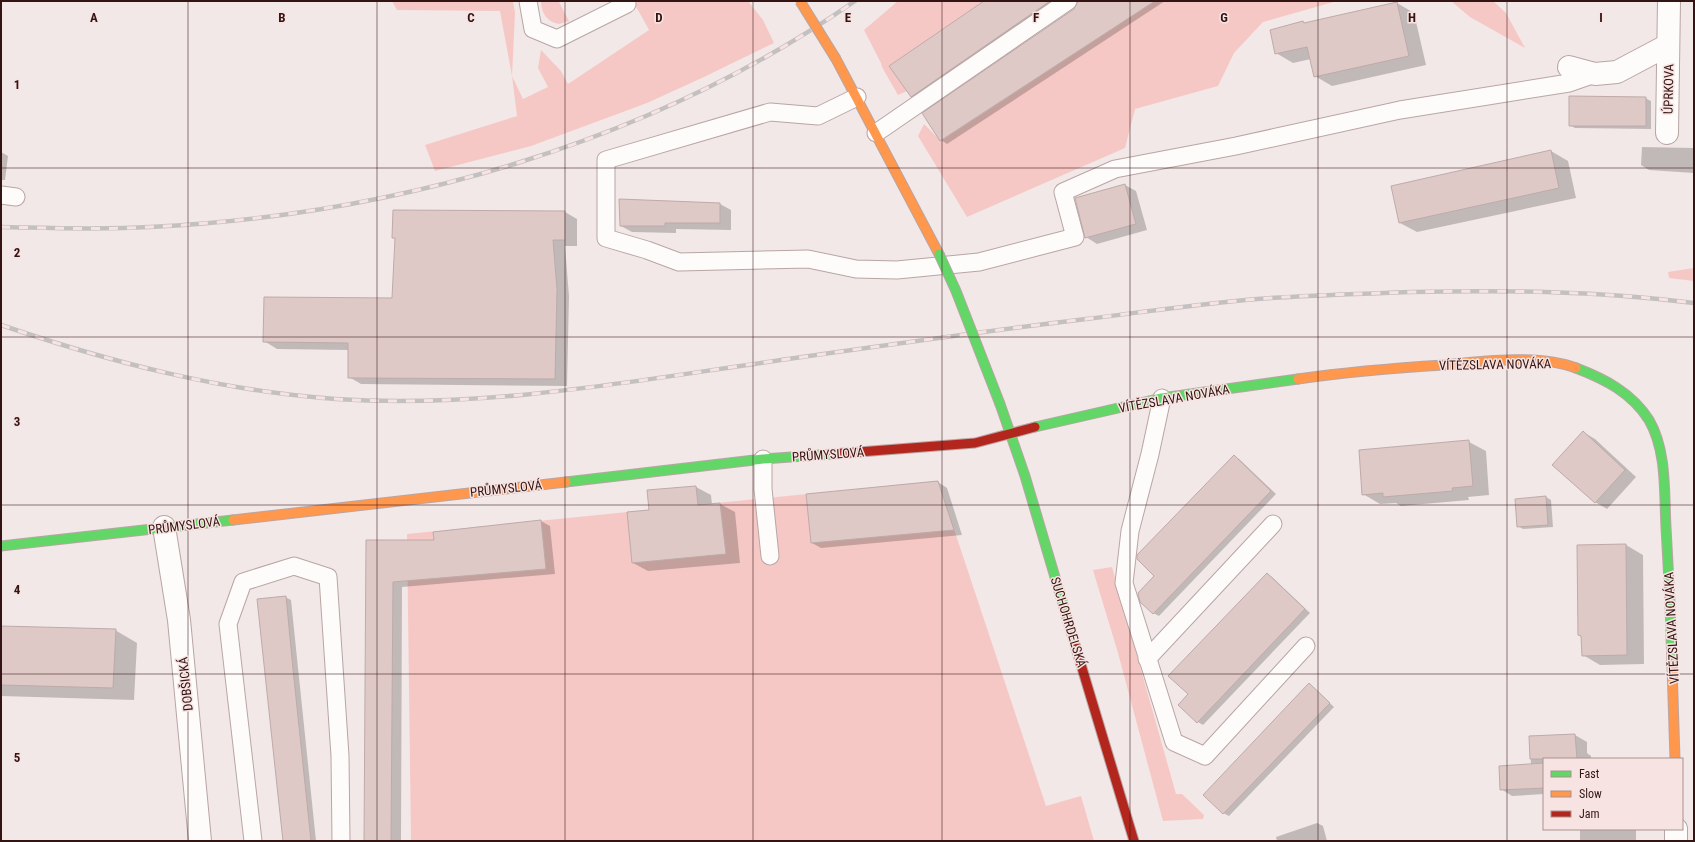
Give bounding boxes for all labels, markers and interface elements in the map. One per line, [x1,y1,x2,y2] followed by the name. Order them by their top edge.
[90,10,98,25] text: A
[278,10,286,25] text: B
[467,10,475,25] text: C
[655,10,663,25] text: D
[845,10,852,25] text: E
[1033,10,1039,25] text: F
[1220,10,1228,25] text: G
[1408,10,1416,25] text: H
[1599,10,1603,25] text: I
[1661,63,1676,114] street label: ÚPRKOVA
[14,77,20,92] text: 1
[14,245,21,260] text: 2
[1439,356,1552,373] street label: VÍTĚZSLAVA NOVÁKA
[1117,381,1231,416] street label: VÍTĚZSLAVA NOVÁKA
[14,414,20,429] text: 3
[791,443,865,465] street label: PRŮMYSLOVÁ
[469,476,543,500] street label: PRŮMYSLOVÁ
[147,513,221,537] street label: PRŮMYSLOVÁ
[1661,571,1682,684] street label: VÍTĚZSLAVA NOVÁKA
[1048,575,1090,670] street label: SUCHOHRDELSKÁ
[14,582,21,597] text: 4
[175,656,196,712] street label: DOBŠICKÁ
[14,750,21,765] text: 5
[1543,758,1683,830] legend
[1579,767,1600,781] text: Fast
[1579,787,1602,801] text: Slow
[1579,807,1600,821] text: Jam

